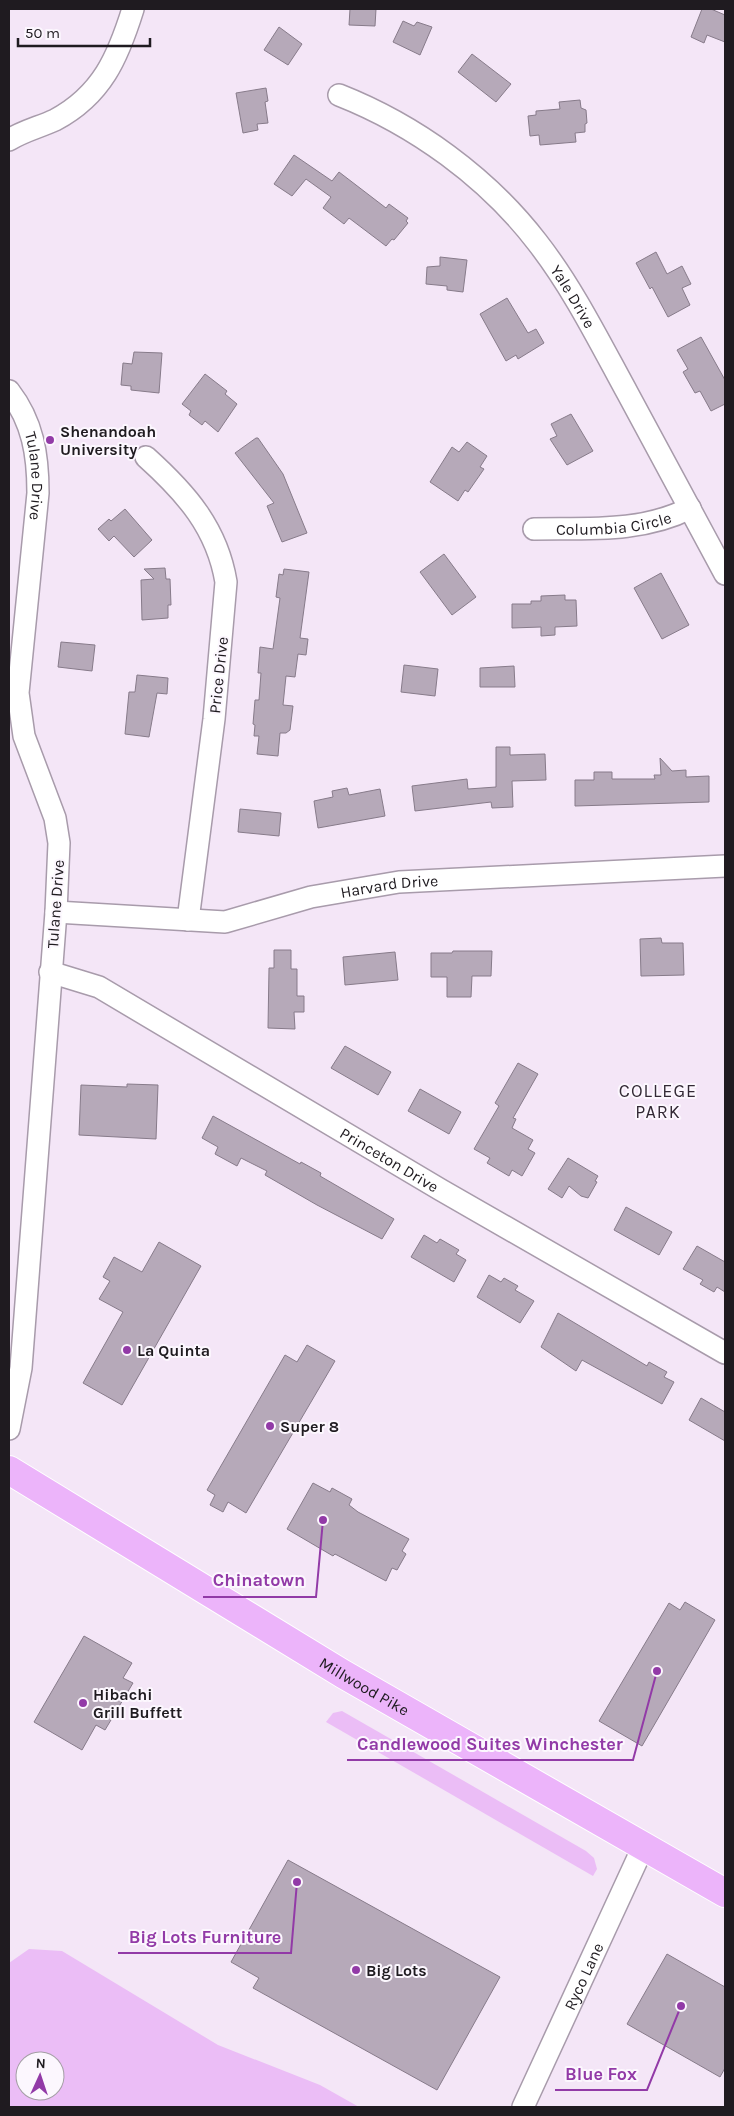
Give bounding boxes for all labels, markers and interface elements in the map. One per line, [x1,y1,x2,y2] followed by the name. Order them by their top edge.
[18,15,150,47] scale bar
[25,24,60,42] text: 50 m
[547,261,599,332] street label: Yale Drive
[60,422,156,459] place label: Shenandoah University
[21,430,47,521] street label: Tulane Drive
[44,434,56,446] marker: Shenandoah University
[556,508,674,539] street label: Columbia Circle
[205,636,232,714] street label: Price Drive
[43,859,68,949] street label: Tulane Drive
[339,871,439,902] street label: Harvard Drive
[619,1080,697,1123] district label: COLLEGE PARK
[337,1123,442,1196] street label: Princeton Drive
[137,1341,210,1360] place label: La Quinta
[121,1344,133,1356] marker: La Quinta
[280,1417,339,1436] place label: Super 8
[264,1420,276,1432] marker: Super 8
[203,1564,316,1597] callout: Chinatown
[213,1569,305,1591] text: Chinatown
[316,1653,412,1720] street label: Millwood Pike
[93,1685,182,1722] place label: Hibachi Grill Buffett
[77,1697,89,1709] marker: Hibachi Grill Buffett
[347,1727,633,1760] callout: Candlewood Suites Winchester
[357,1733,623,1755] text: Candlewood Suites Winchester
[118,1920,291,1953] callout: Big Lots Furniture
[129,1926,281,1948] text: Big Lots Furniture
[560,1940,608,2013] street label: Ryco Lane
[366,1961,427,1980] place label: Big Lots
[350,1964,362,1976] marker: Big Lots
[15,2051,65,2101] north arrow
[35,2055,46,2072] text: N
[555,2057,647,2090] callout: Blue Fox
[565,2063,637,2085] text: Blue Fox

